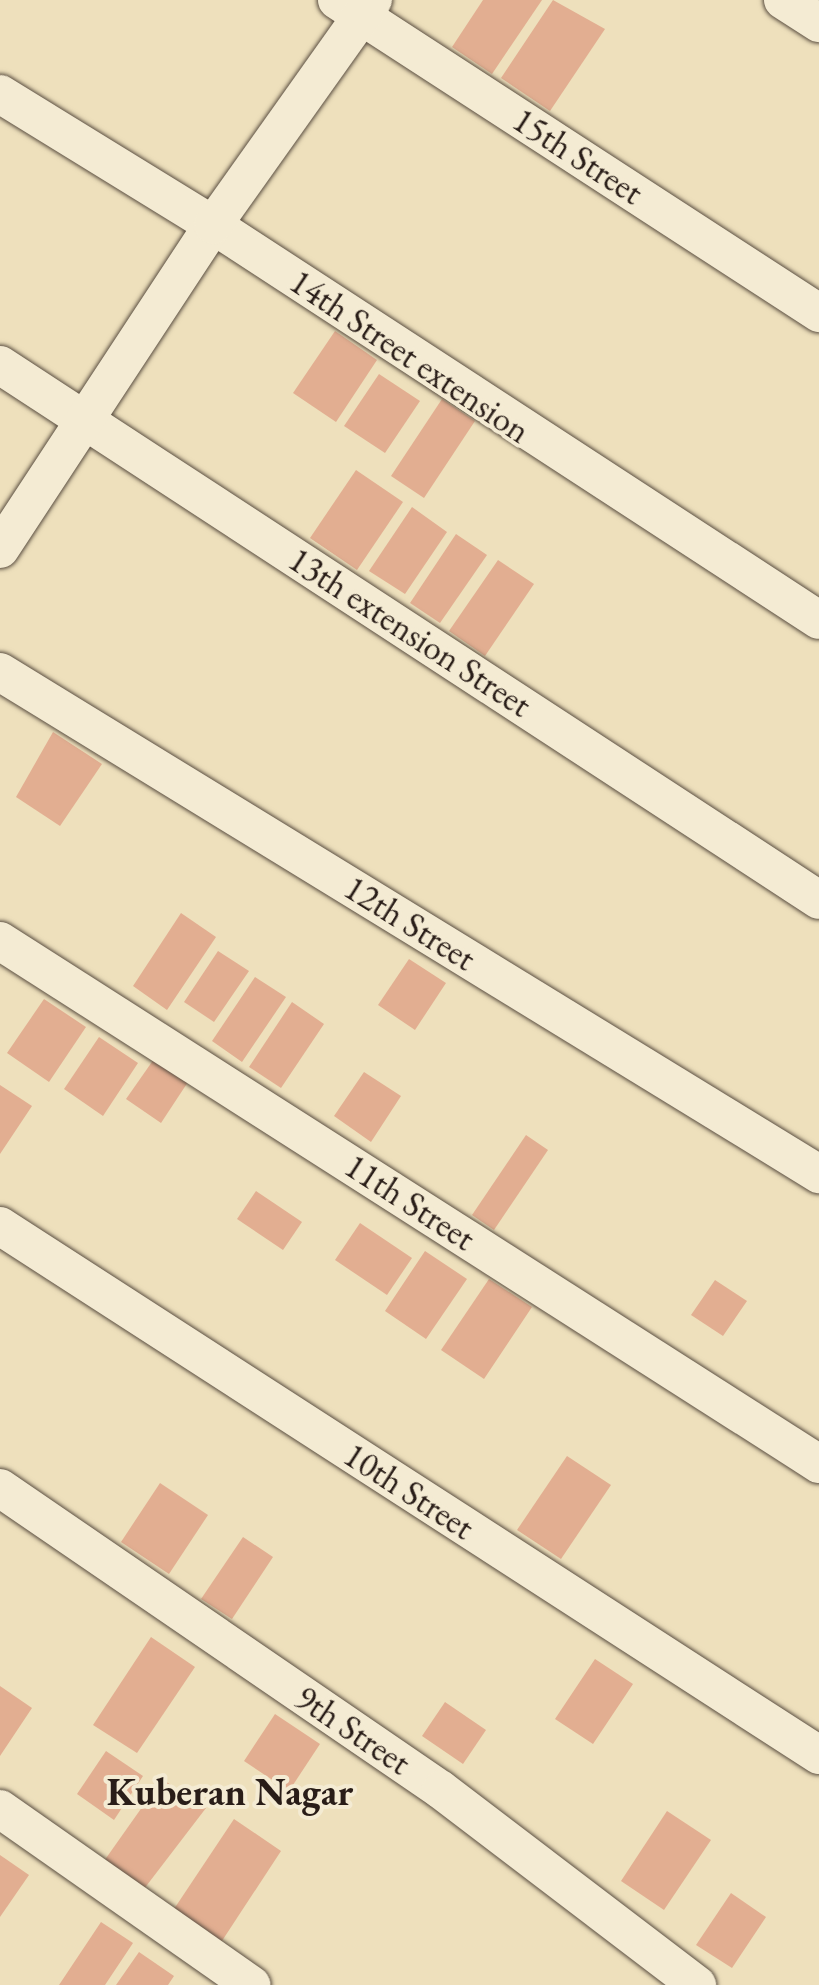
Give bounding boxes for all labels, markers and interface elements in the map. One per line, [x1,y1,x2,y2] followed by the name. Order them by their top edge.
[505,98,651,214] street label: 15th Street
[282,260,538,452] street label: 14th Street extension
[281,538,539,726] street label: 13th extension Street
[337,866,483,980] street label: 12th Street
[337,1144,483,1260] street label: 11th Street
[336,1433,482,1549] street label: 10th Street
[287,1676,419,1784] street label: 9th Street
[107,1769,353,1815] district label: Kuberan Nagar

